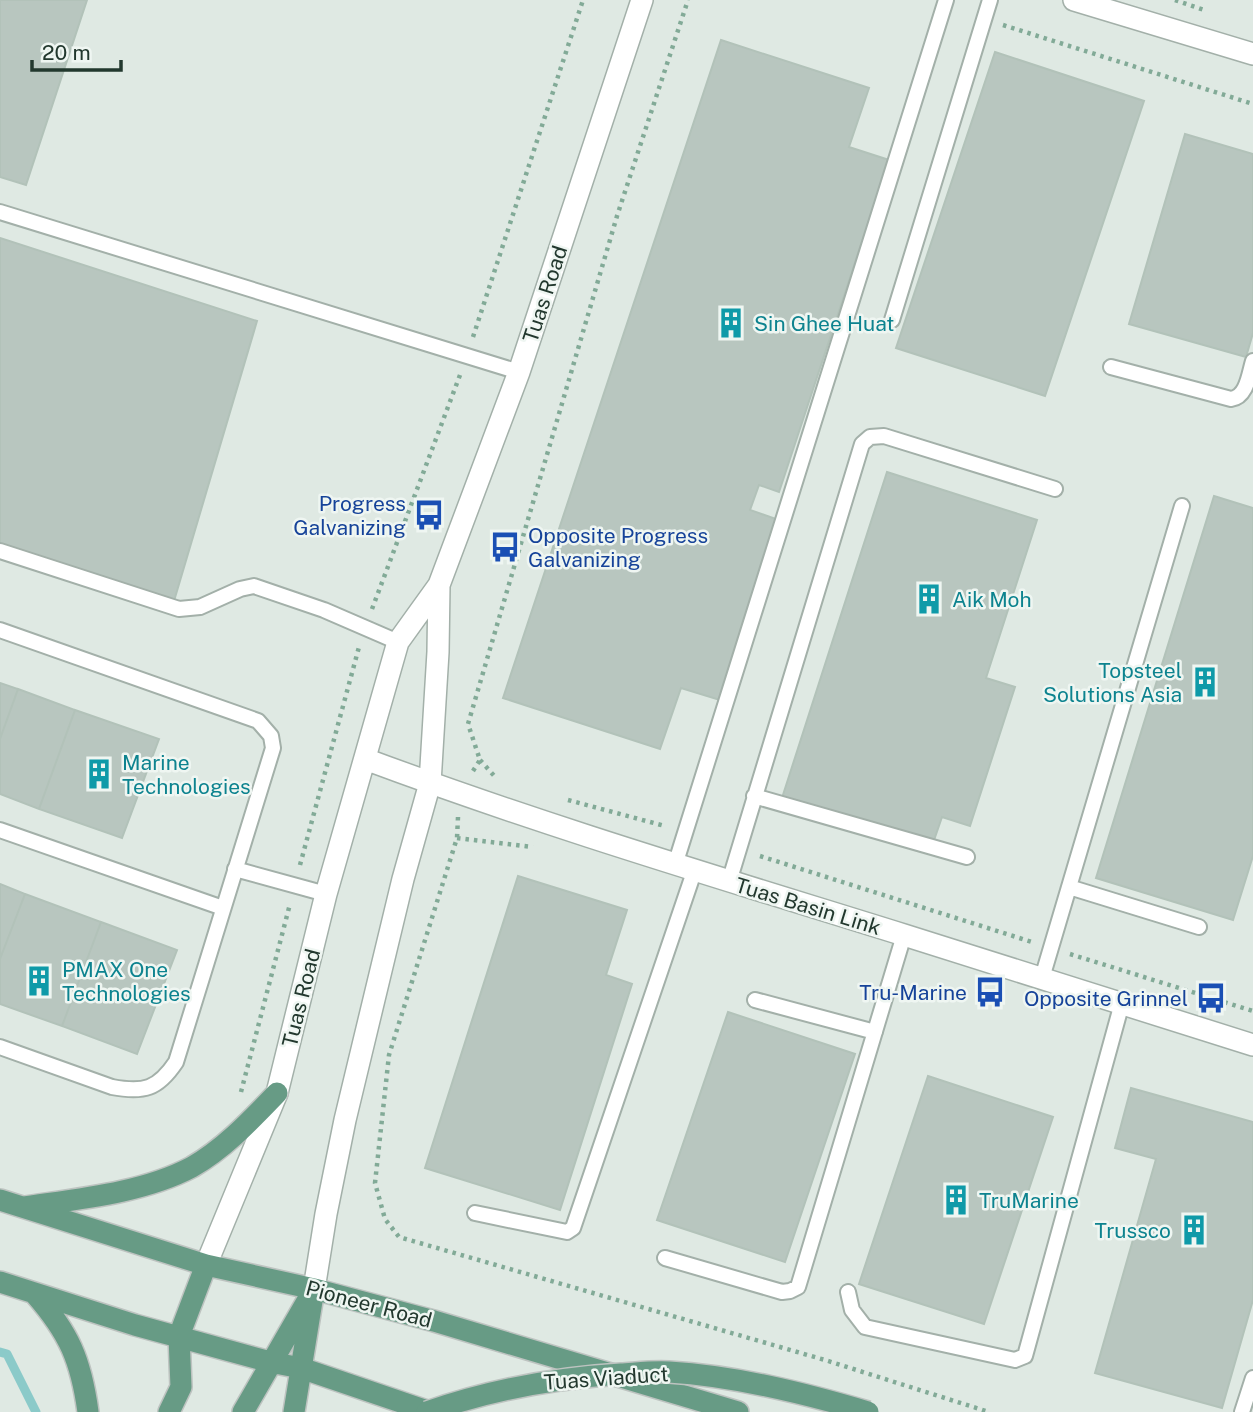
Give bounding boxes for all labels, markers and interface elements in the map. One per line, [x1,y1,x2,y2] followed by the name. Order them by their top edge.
[32,28,121,72] scale bar
[42,40,91,65] text: 20 m
[518,242,572,346] street label: Tuas Road
[714,306,748,340] building icon: Sin Ghee Huat
[754,311,895,336] place label: Sin Ghee Huat
[293,491,406,540] place label: Progress Galvanizing
[412,498,446,532] bus stop icon: Progress Galvanizing
[528,523,708,572] place label: Opposite Progress Galvanizing
[488,530,522,564] bus stop icon: Opposite Progress Galvanizing
[912,582,946,616] building icon: Aik Moh
[952,587,1032,612] place label: Aik Moh
[1043,658,1182,707] place label: Topsteel Solutions Asia
[1188,665,1222,699] building icon: Topsteel Solutions Asia
[122,750,251,799] place label: Marine Technologies
[82,757,116,791] building icon: Marine Technologies
[732,872,884,940] street label: Tuas Basin Link
[277,946,325,1050] street label: Tuas Road
[62,957,191,1006] place label: PMAX One Technologies
[22,964,56,998] building icon: PMAX One Technologies
[973,975,1007,1009] bus stop icon: Tru-Marine
[859,980,967,1005] place label: Tru-Marine
[1194,981,1228,1015] bus stop icon: Opposite Grinnel
[1024,986,1188,1011] place label: Opposite Grinnel
[939,1183,973,1217] building icon: TruMarine
[979,1188,1079,1213] place label: TruMarine
[1177,1213,1211,1247] building icon: Trussco
[1094,1218,1171,1243] place label: Trussco
[303,1275,435,1333] street label: Pioneer Road
[543,1361,669,1395] street label: Tuas Viaduct

